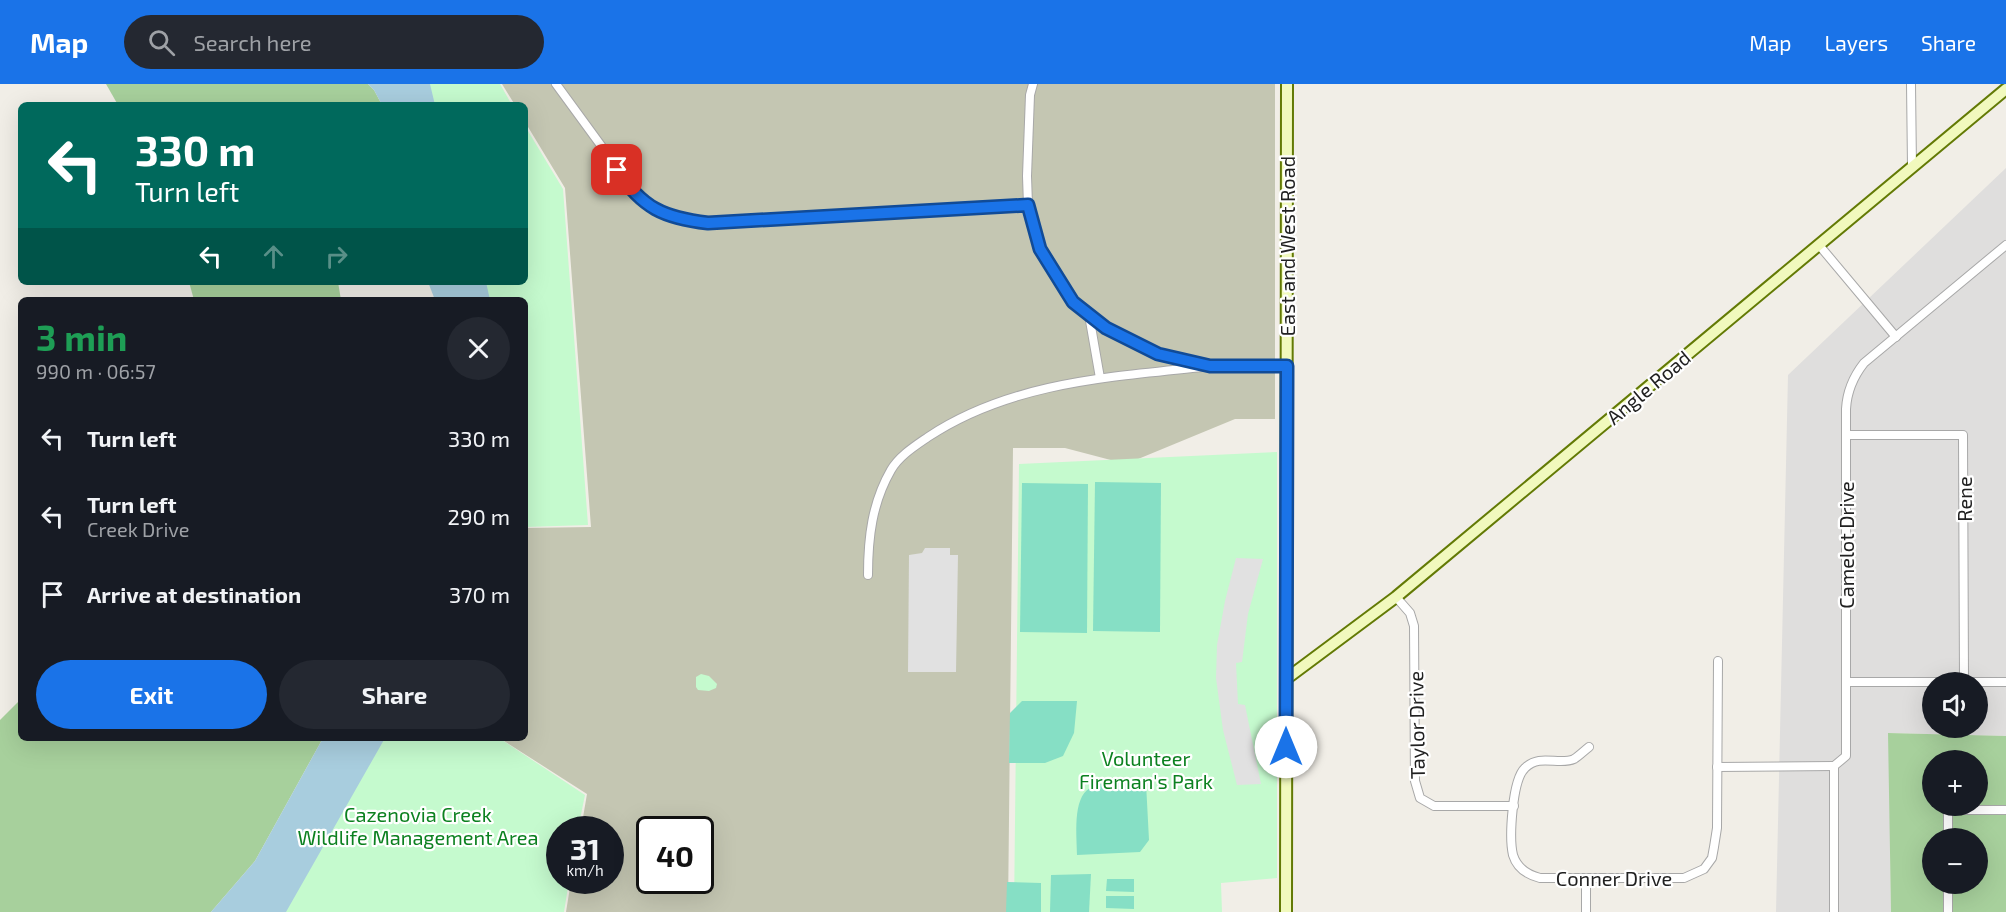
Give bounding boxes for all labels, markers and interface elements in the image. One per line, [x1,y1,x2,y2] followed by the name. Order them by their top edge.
[124,15,544,69] search box
[30,25,88,59] text: Map
[145,26,178,59] icon: search
[193,29,312,55] text: Search here
[1749,30,1791,55] text: Map
[1824,30,1888,55] text: Layers
[1921,30,1976,55] text: Share
[135,124,255,174] text: 330 m
[36,126,114,204] icon: left
[591,144,642,195] pin
[600,153,633,186] icon: arrive
[1275,156,1299,336] street label: East and West Road
[135,175,239,207] text: Turn left
[194,240,227,273] icon: left
[257,240,290,273] icon: ahead
[320,240,353,273] icon: right
[36,315,127,358] text: 3 min
[447,317,510,380] button: close
[1601,345,1695,429] street label: Angle Road
[36,359,156,383] text: 990 m · 06:57
[36,422,69,455] icon: left
[87,425,176,451] text: Turn left
[448,425,510,451] text: 330 m
[1952,476,1976,522] street label: Rene
[1834,481,1858,609] street label: Camelot Drive
[87,491,176,517] text: Turn left
[36,500,69,533] icon: left
[448,503,510,529] text: 290 m
[87,517,190,541] text: Creek Drive
[36,578,69,611] icon: arrive
[87,581,301,607] text: Arrive at destination
[449,581,510,607] text: 370 m
[36,660,267,729] button: Exit
[279,660,510,729] button: Share
[1403,671,1429,779] street label: Taylor Drive
[1922,672,1988,894] map controls
[1922,672,1988,738] button: sound
[1254,715,1318,779] position arrow
[1079,746,1213,793] park label: Volunteer Fireman's Park
[1922,750,1988,816] button: +
[297,802,539,849] park label: Cazenovia Creek Wildlife Management Area
[636,816,714,894] speed limit sign: 40
[1922,828,1988,894] button: −
[570,830,600,866] text: 31
[566,861,604,879] text: km/h
[1556,866,1672,890] street label: Conner Drive

